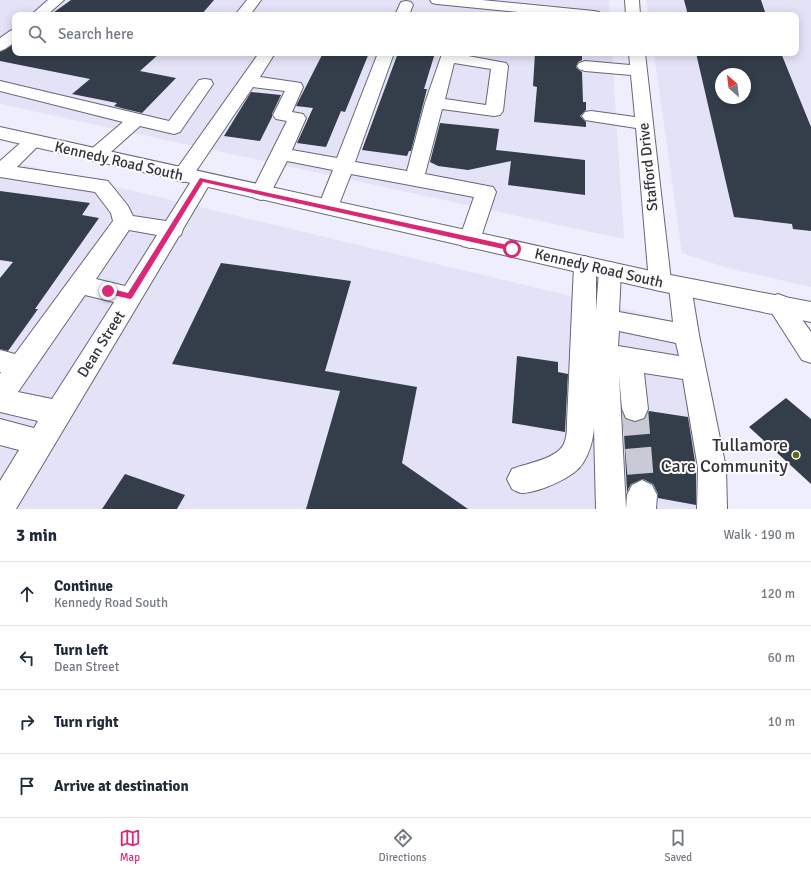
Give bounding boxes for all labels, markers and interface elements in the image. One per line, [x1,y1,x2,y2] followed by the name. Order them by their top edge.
[12,12,799,56] search box
[26,23,48,45] icon: search
[58,25,134,43] text: Search here
[715,68,751,104] north arrow
[634,122,662,212] street label: Stafford Drive
[53,137,185,185] street label: Kennedy Road South
[503,240,521,258] route start
[533,244,665,292] street label: Kennedy Road South
[99,282,117,300] route end
[73,307,129,381] street label: Dean Street
[661,434,789,477] place label: Tullamore Care Community
[791,450,801,460] marker: Tullamore Care Community
[16,525,57,546] text: 3 min
[724,527,795,543] text: Walk · 190 m
[54,577,113,595] text: Continue
[16,583,38,605] icon: ahead
[761,586,795,602] text: 120 m
[54,595,168,611] text: Kennedy Road South
[54,641,108,659] text: Turn left
[16,647,38,669] icon: left
[768,650,795,666] text: 60 m
[54,659,119,675] text: Dean Street
[16,711,38,733] icon: right
[54,713,119,731] text: Turn right
[768,714,795,730] text: 10 m
[16,775,38,797] icon: arrive
[54,777,189,795] text: Arrive at destination
[119,827,141,864] tab: Map
[379,827,427,864] tab: Directions
[664,827,692,864] tab: Saved

